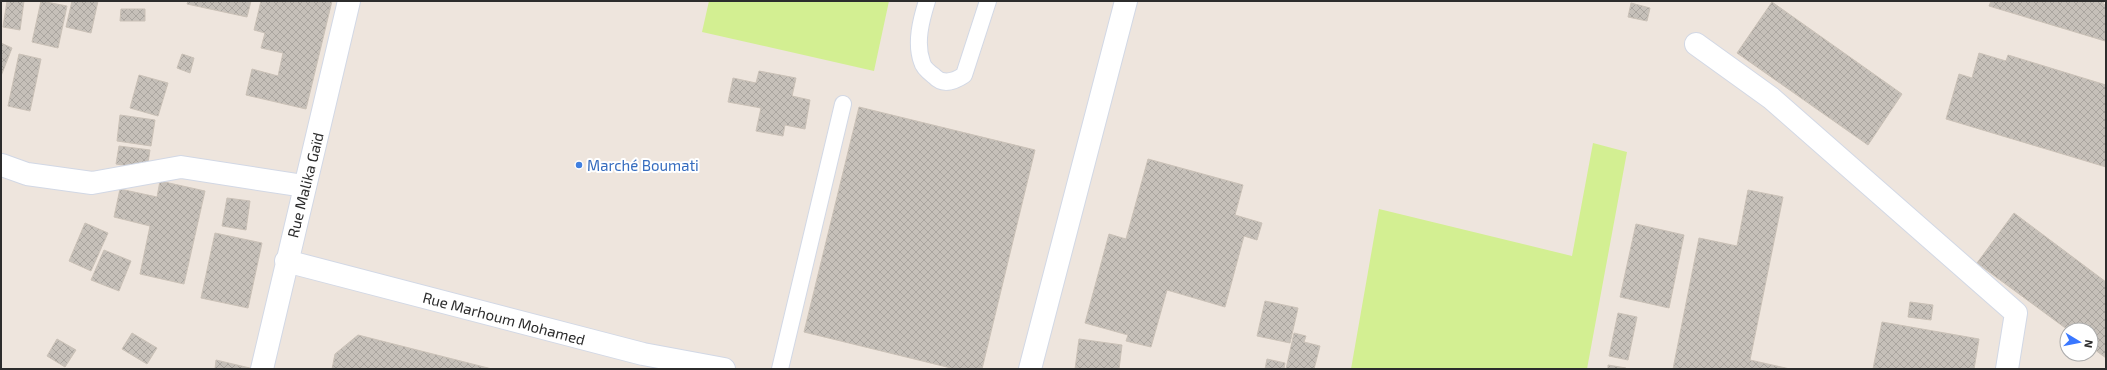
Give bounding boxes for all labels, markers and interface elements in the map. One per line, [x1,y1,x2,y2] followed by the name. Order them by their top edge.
[283,130,327,240] street label: Rue Malika Gaïd
[587,156,699,174] place label: Marché Boumati
[574,160,584,170] marker: Marché Boumati
[421,288,587,348] street label: Rue Marhoum Mohamed
[2059,322,2099,362] north arrow
[2082,339,2096,349] text: N

